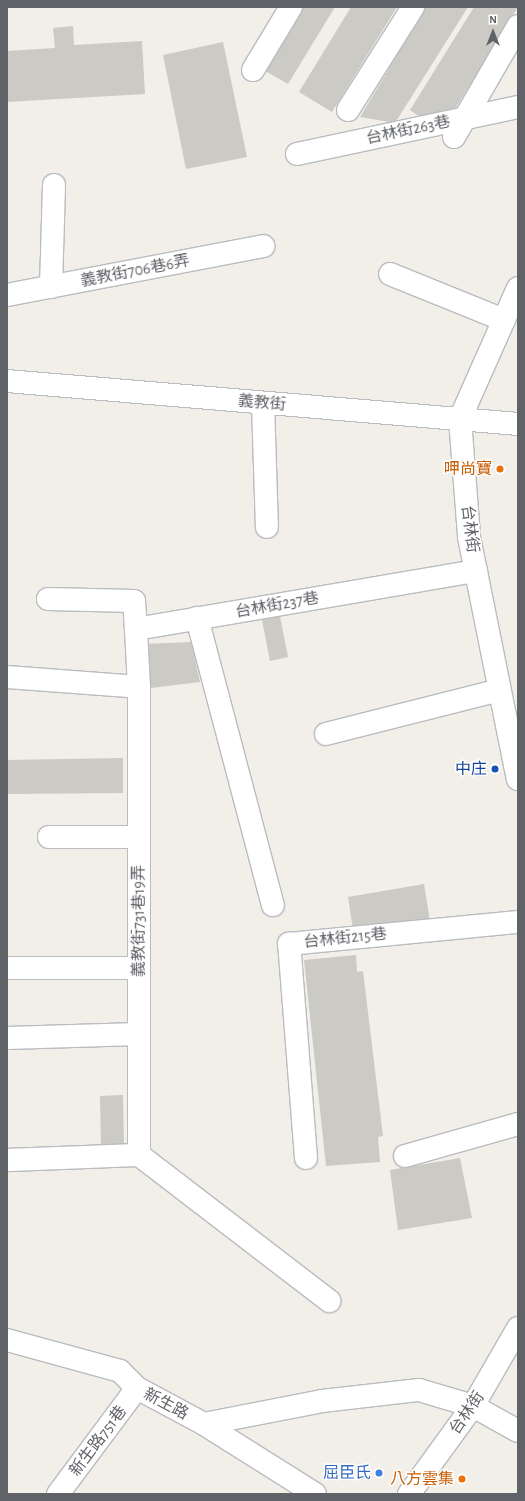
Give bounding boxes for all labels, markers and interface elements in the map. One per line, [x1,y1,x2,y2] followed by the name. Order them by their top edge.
[473,12,513,52] north arrow
[489,14,497,25] text: N
[364,112,452,148] street label: 台林街263巷
[79,251,191,291] street label: 義教街706巷6弄
[237,391,287,415] street label: 義教街
[444,459,492,479] place label: 呷尚寶
[495,464,505,474] marker: 呷尚寶
[458,504,482,554] street label: 台林街
[234,588,320,622] street label: 台林街237巷
[455,759,487,779] place label: 中庄
[490,764,500,774] marker: 中庄
[129,865,149,977] street label: 義教街731巷19弄
[302,924,388,952] street label: 台林街215巷
[140,1384,192,1424] street label: 新生路
[446,1388,488,1438] street label: 台林街
[65,1402,131,1480] street label: 新生路751巷
[323,1463,371,1483] place label: 屈臣氏
[374,1468,384,1478] marker: 屈臣氏
[390,1469,454,1489] place label: 八方雲集
[457,1474,467,1484] marker: 八方雲集

